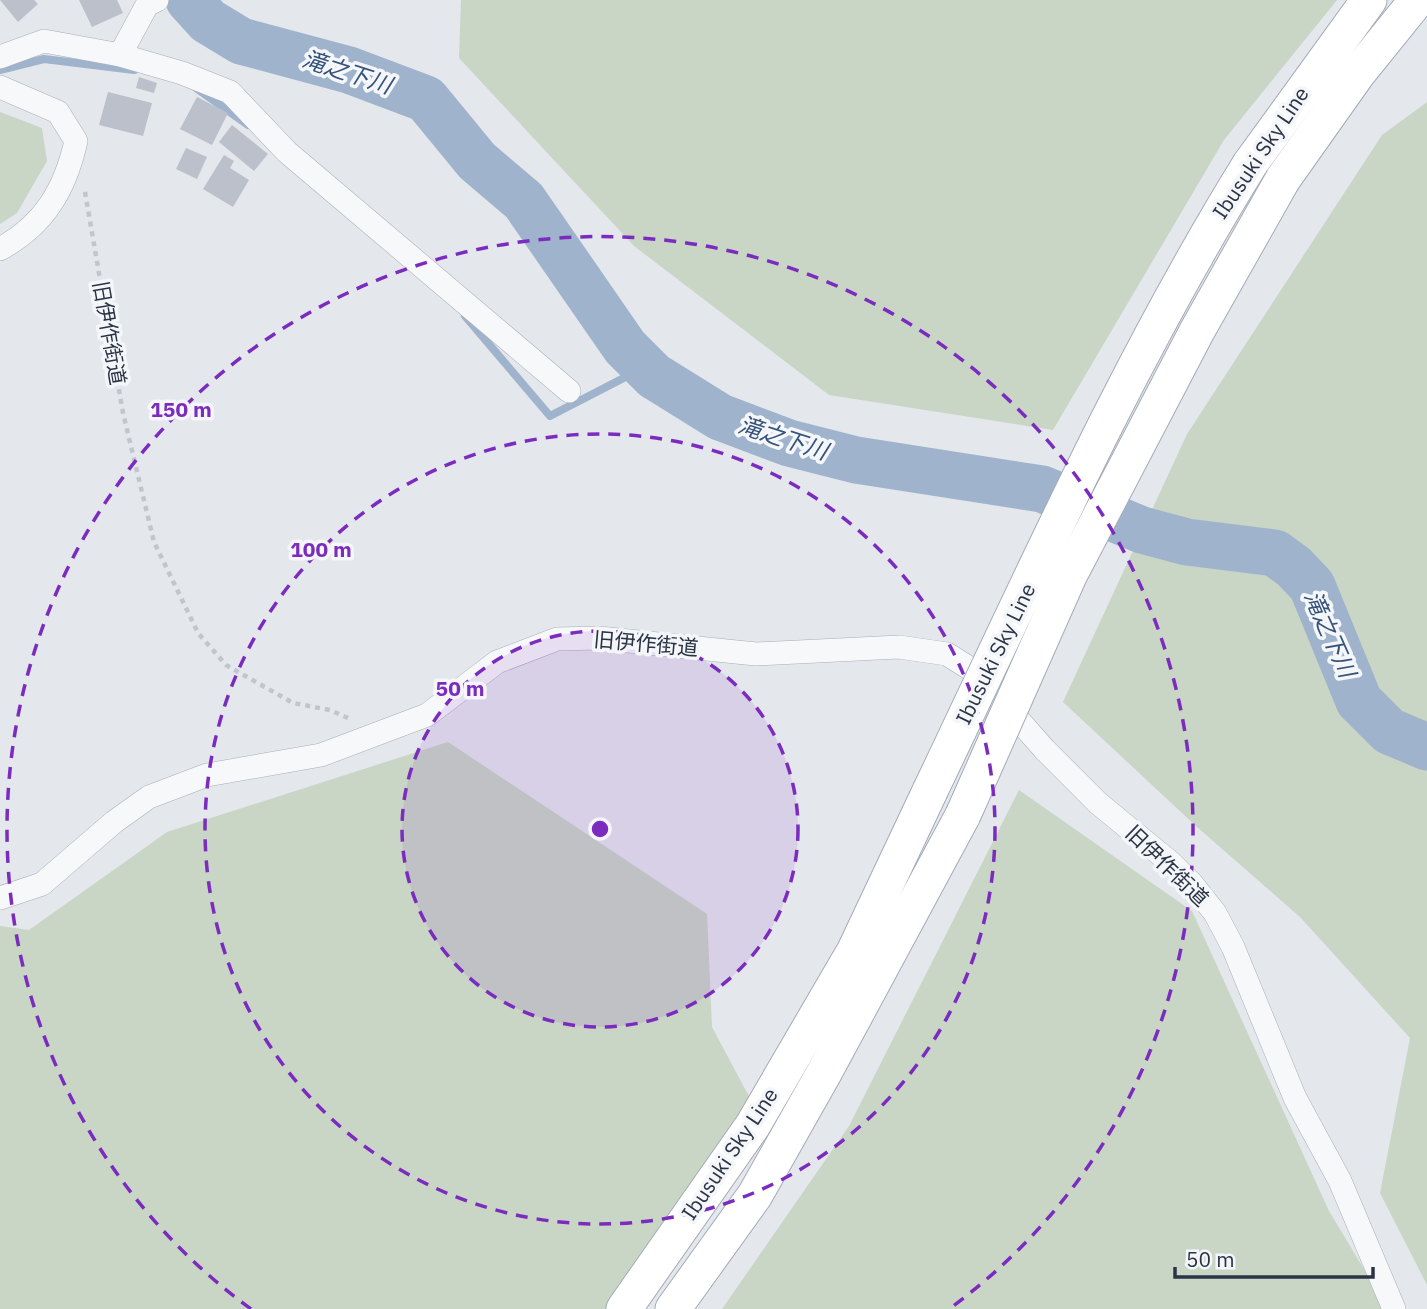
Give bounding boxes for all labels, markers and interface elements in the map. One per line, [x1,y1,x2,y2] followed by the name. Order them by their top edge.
[299,43,399,100] water label: 滝之下川
[1206,81,1315,224] street label: Ibusuki Sky Line
[87,279,133,387] street label: 旧伊作街道
[150,395,212,423] text: 150 m
[735,409,835,466] water label: 滝之下川
[290,535,352,563] text: 100 m
[949,578,1041,729] street label: Ibusuki Sky Line
[1299,585,1365,684] water label: 滝之下川
[593,624,700,662] street label: 旧伊作街道
[436,674,484,702] text: 50 m
[588,817,612,841] centre of rings
[1120,819,1215,912] street label: 旧伊作街道
[675,1082,784,1225] street label: Ibusuki Sky Line
[1175,1236,1373,1280] scale bar
[1186,1245,1235,1273] text: 50 m

